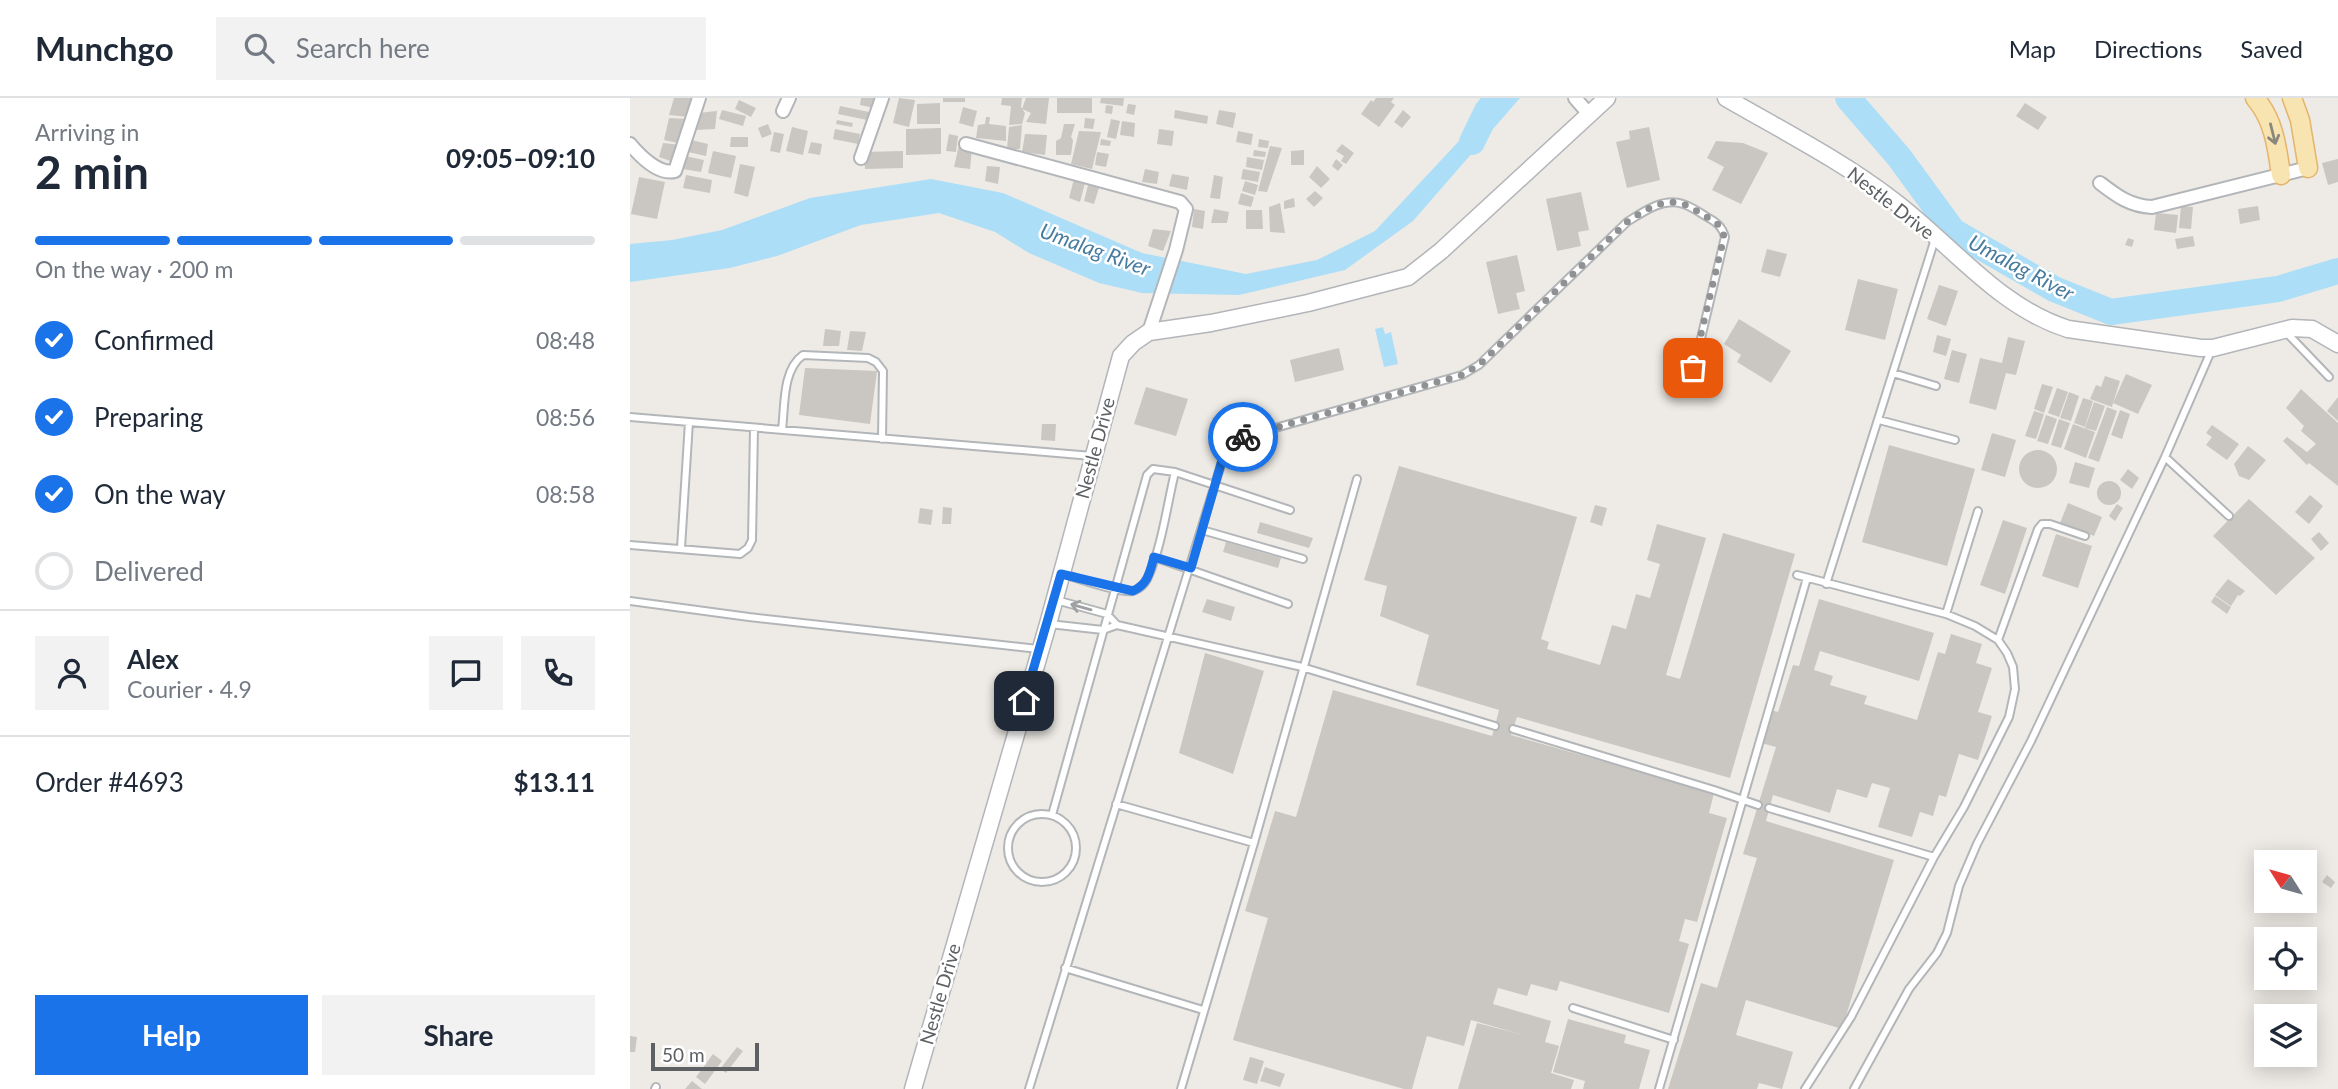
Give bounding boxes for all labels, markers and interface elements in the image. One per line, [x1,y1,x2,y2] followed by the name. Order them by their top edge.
[216,17,706,80] search box
[35,28,174,68] text: Munchgo
[240,29,278,67] icon: search
[296,32,430,64] text: Search here
[2009,34,2056,63] text: Map
[2094,34,2202,63] text: Directions
[2240,34,2303,63] text: Saved
[35,118,139,146] text: Arriving in
[2267,122,2280,145] one-way arrow
[446,142,595,174] text: 09:05–09:10
[35,144,149,199] text: 2 min
[1843,162,1939,244] street label: Nestle Drive
[1037,217,1155,280] water label: Umalag River
[1965,228,2079,305] water label: Umalag River
[35,255,234,283] text: On the way · 200 m
[35,321,73,359] icon: check
[94,324,214,356] text: Confirmed
[536,326,595,354] text: 08:48
[1663,338,1723,398] pin
[1674,349,1712,387] icon: bag
[1070,395,1119,501] street label: Nestle Drive
[35,398,73,436] icon: check
[94,401,203,433] text: Preparing
[1208,402,1278,472] courier
[536,403,595,431] text: 08:56
[1224,418,1262,456] icon: bike
[35,475,73,513] icon: check
[94,478,226,510] text: On the way
[536,480,595,508] text: 08:58
[94,555,204,587] text: Delivered
[1070,599,1092,612] one-way arrow
[35,636,109,710] button: person
[429,636,503,710] button: chat
[521,636,595,710] button: phone
[127,643,179,675] text: Alex
[994,671,1054,731] pin
[127,675,252,703] text: Courier · 4.9
[1005,682,1043,720] icon: home
[35,766,184,798] text: Order #4693
[513,766,595,798] text: $13.11
[2254,850,2317,914] north arrow
[2254,850,2317,1067] map controls
[2254,927,2317,990] button: locate
[914,941,965,1047] street label: Nestle Drive
[35,995,308,1075] button: Help
[322,995,595,1075] button: Share
[2254,1004,2317,1067] button: layers
[651,1040,760,1072] scale bar
[662,1043,705,1066] text: 50 m

